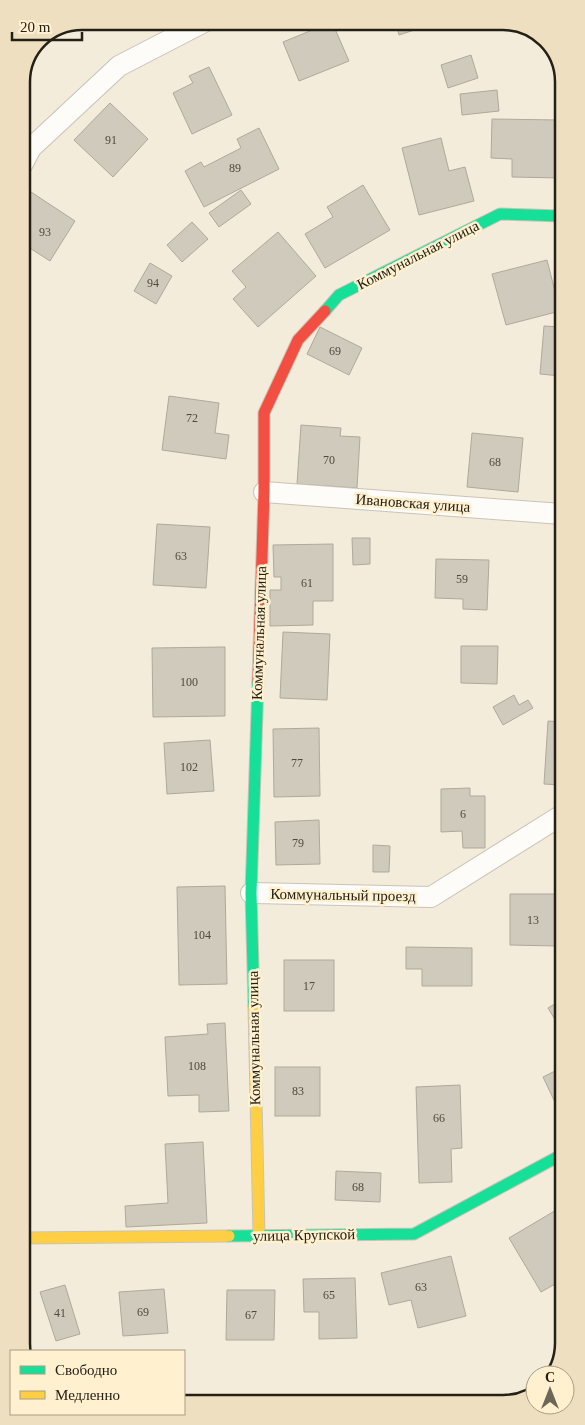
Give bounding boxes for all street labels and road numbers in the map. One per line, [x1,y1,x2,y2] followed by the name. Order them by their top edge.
[354,217,482,293] street label: Коммунальная улица
[355,491,471,515] street label: Ивановская улица
[249,565,269,700] street label: Коммунальная улица
[270,886,416,904] street label: Коммунальный проезд
[245,970,263,1105] street label: Коммунальная улица
[253,1226,355,1244] street label: улица Крупской

